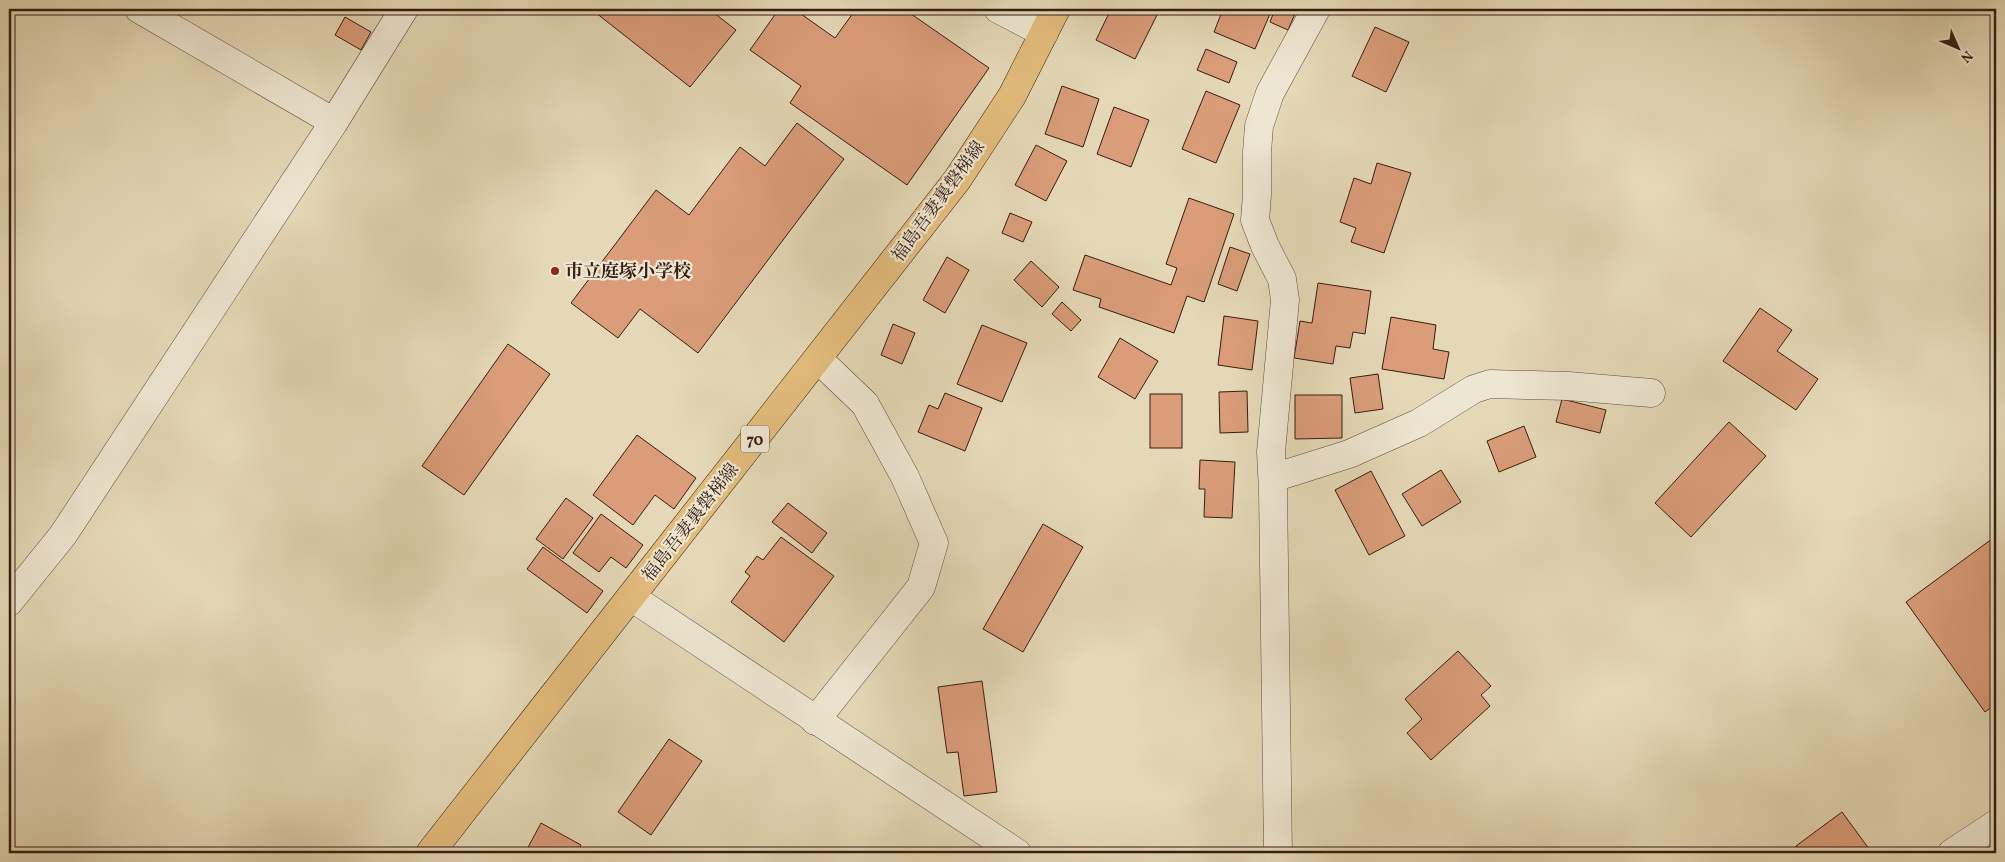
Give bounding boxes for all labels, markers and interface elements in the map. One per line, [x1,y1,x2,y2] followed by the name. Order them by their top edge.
[1932,22,1982,72] north arrow
[1956,46,1976,66] text: N
[887,136,992,267] street label: 福島吾妻裏磐梯線
[565,260,691,285] place label: 市立庭塚小学校
[549,265,561,277] marker: 市立庭塚小学校
[741,426,769,452] road number: 70
[637,458,745,587] street label: 福島吾妻裏磐梯線

